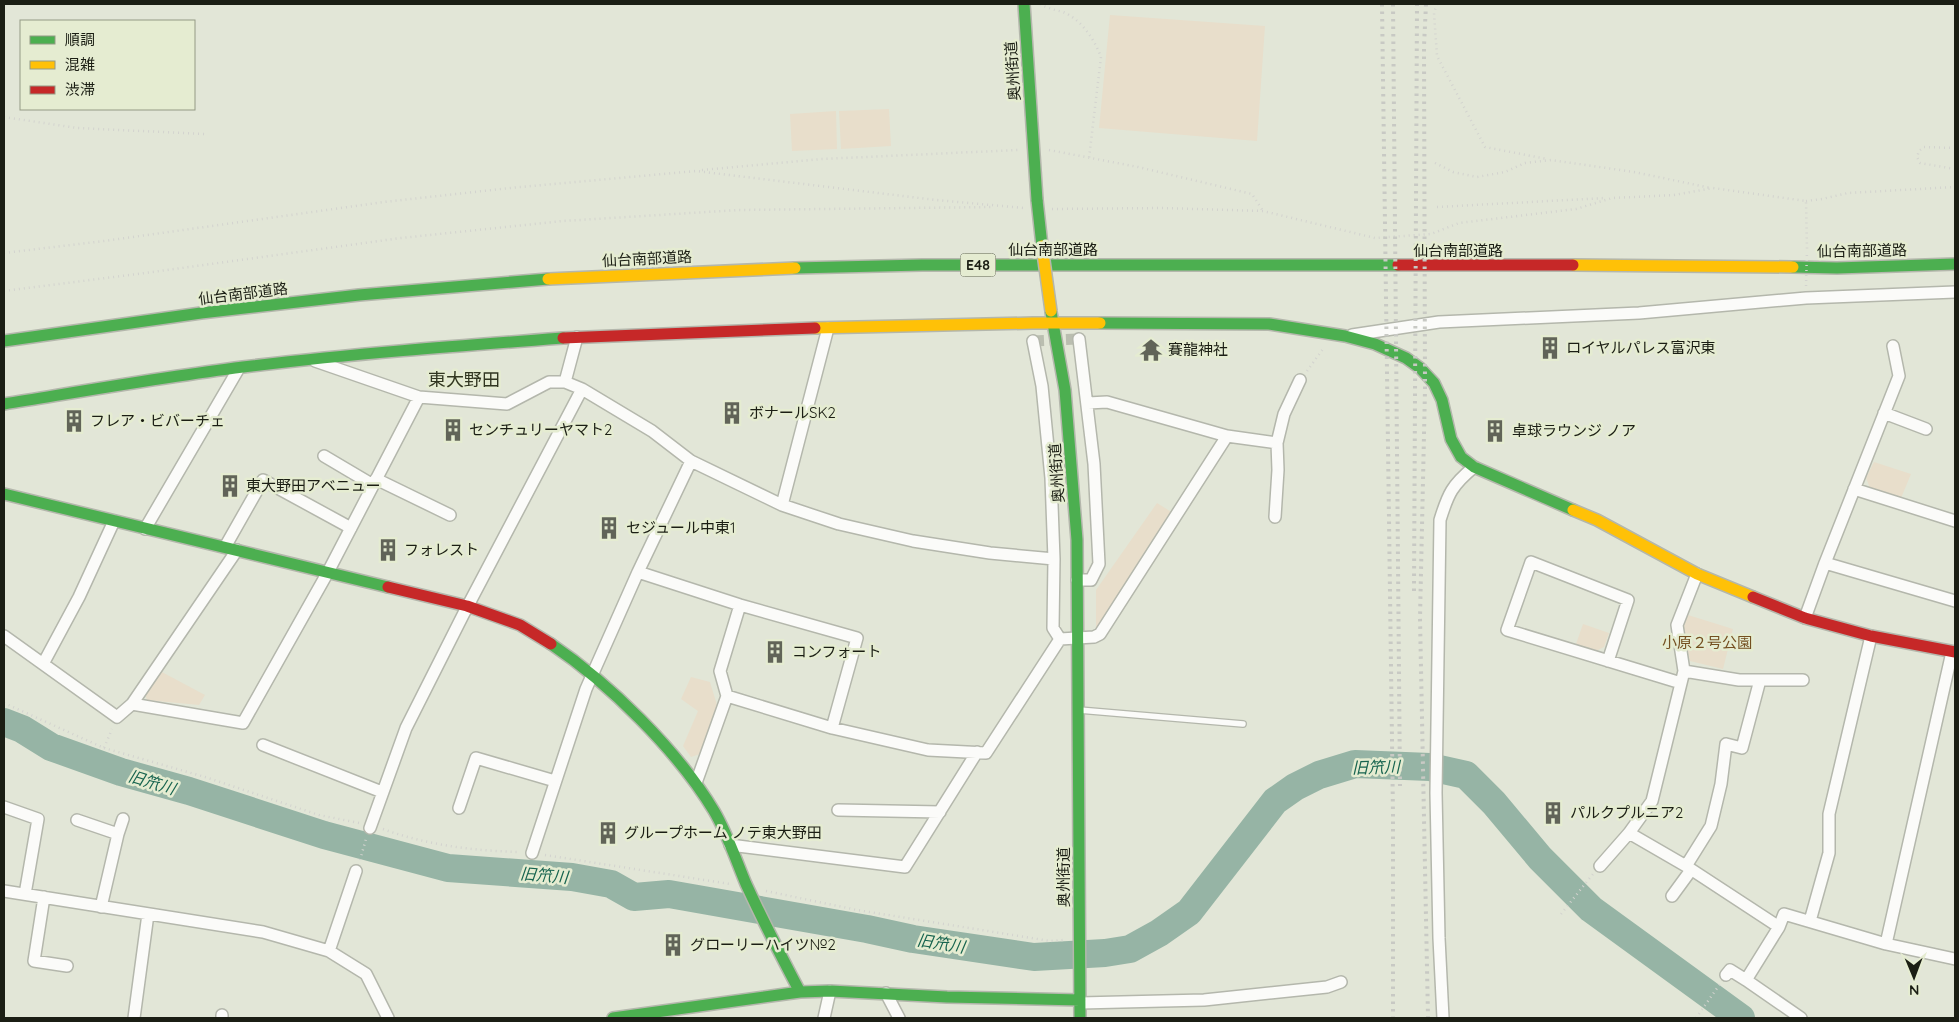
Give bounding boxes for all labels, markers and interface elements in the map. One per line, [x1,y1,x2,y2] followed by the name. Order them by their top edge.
[20,20,195,110] legend
[65,30,95,49] text: 順調
[1001,40,1024,102] street label: 奥州街道
[65,55,95,74] text: 混雑
[65,80,95,99] text: 渋滞
[1008,240,1098,259] street label: 仙台南部道路
[1817,240,1907,261] street label: 仙台南部道路
[1413,241,1503,260] street label: 仙台南部道路
[602,247,692,270] street label: 仙台南部道路
[960,254,996,276] road number: E48
[197,279,289,308] street label: 仙台南部道路
[1537,335,1563,361] building icon: ロイヤルパレス富沢東
[1138,337,1164,363] temple icon: 賽龍神社
[1566,338,1716,357] place label: ロイヤルパレス富沢東
[1168,340,1228,359] place label: 賽龍神社
[428,368,500,391] district label: 東大野田
[719,400,745,426] building icon: ボナールSK2
[749,403,836,422] place label: ボナールSK2
[61,408,87,434] building icon: フレア・ビバーチェ
[90,411,225,430] place label: フレア・ビバーチェ
[440,417,466,443] building icon: センチュリーヤマト2
[1482,418,1508,444] building icon: 卓球ラウンジ ノア
[469,420,612,439] place label: センチュリーヤマト2
[1512,421,1636,440] place label: 卓球ラウンジ ノア
[1045,442,1068,504] street label: 奥州街道
[217,473,243,499] building icon: 東大野田アベニュー
[246,476,381,495] place label: 東大野田アベニュー
[596,515,622,541] building icon: セジュール中東1
[626,518,736,537] place label: セジュール中東1
[375,537,401,563] building icon: フォレスト
[404,540,479,559] place label: フォレスト
[1662,633,1752,652] park label: 小原２号公園
[762,639,788,665] building icon: コンフォート
[792,642,882,661] place label: コンフォート
[1352,757,1402,777] water label: 旧笊川
[126,765,180,799] water label: 旧笊川
[1540,800,1566,826] building icon: パルクプルニア2
[1570,803,1683,822] place label: パルクプルニア2
[595,820,621,846] building icon: グループホーム ノテ東大野田
[624,823,822,842] place label: グループホーム ノテ東大野田
[1054,847,1073,907] street label: 奥州街道
[519,863,571,887] water label: 旧笊川
[916,929,968,957] water label: 旧笊川
[660,932,686,958] building icon: グローリーハイツ№2
[690,935,836,954] place label: グローリーハイツ№2
[1889,952,1939,1002] north arrow
[1909,981,1920,999] text: N

